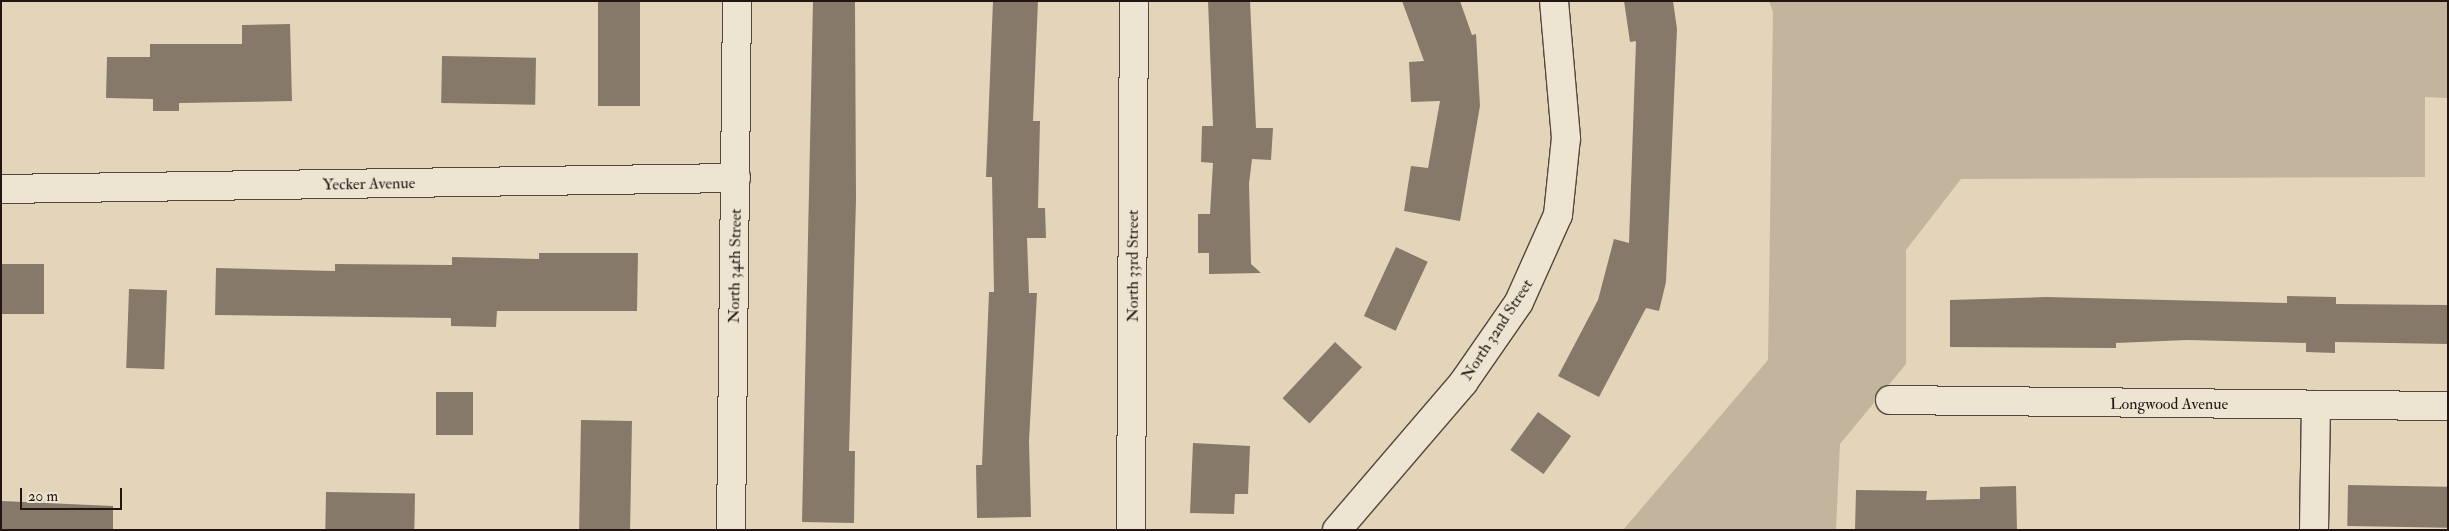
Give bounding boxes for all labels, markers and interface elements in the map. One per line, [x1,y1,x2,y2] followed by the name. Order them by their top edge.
[323,174,415,194] street label: Yecker Avenue
[724,208,746,324] street label: North 34th Street
[1123,210,1143,322] street label: North 33rd Street
[1457,276,1537,384] street label: North 32nd Street
[2110,394,2228,414] street label: Longwood Avenue
[22,478,125,510] scale bar
[28,487,58,506] text: 20 m

